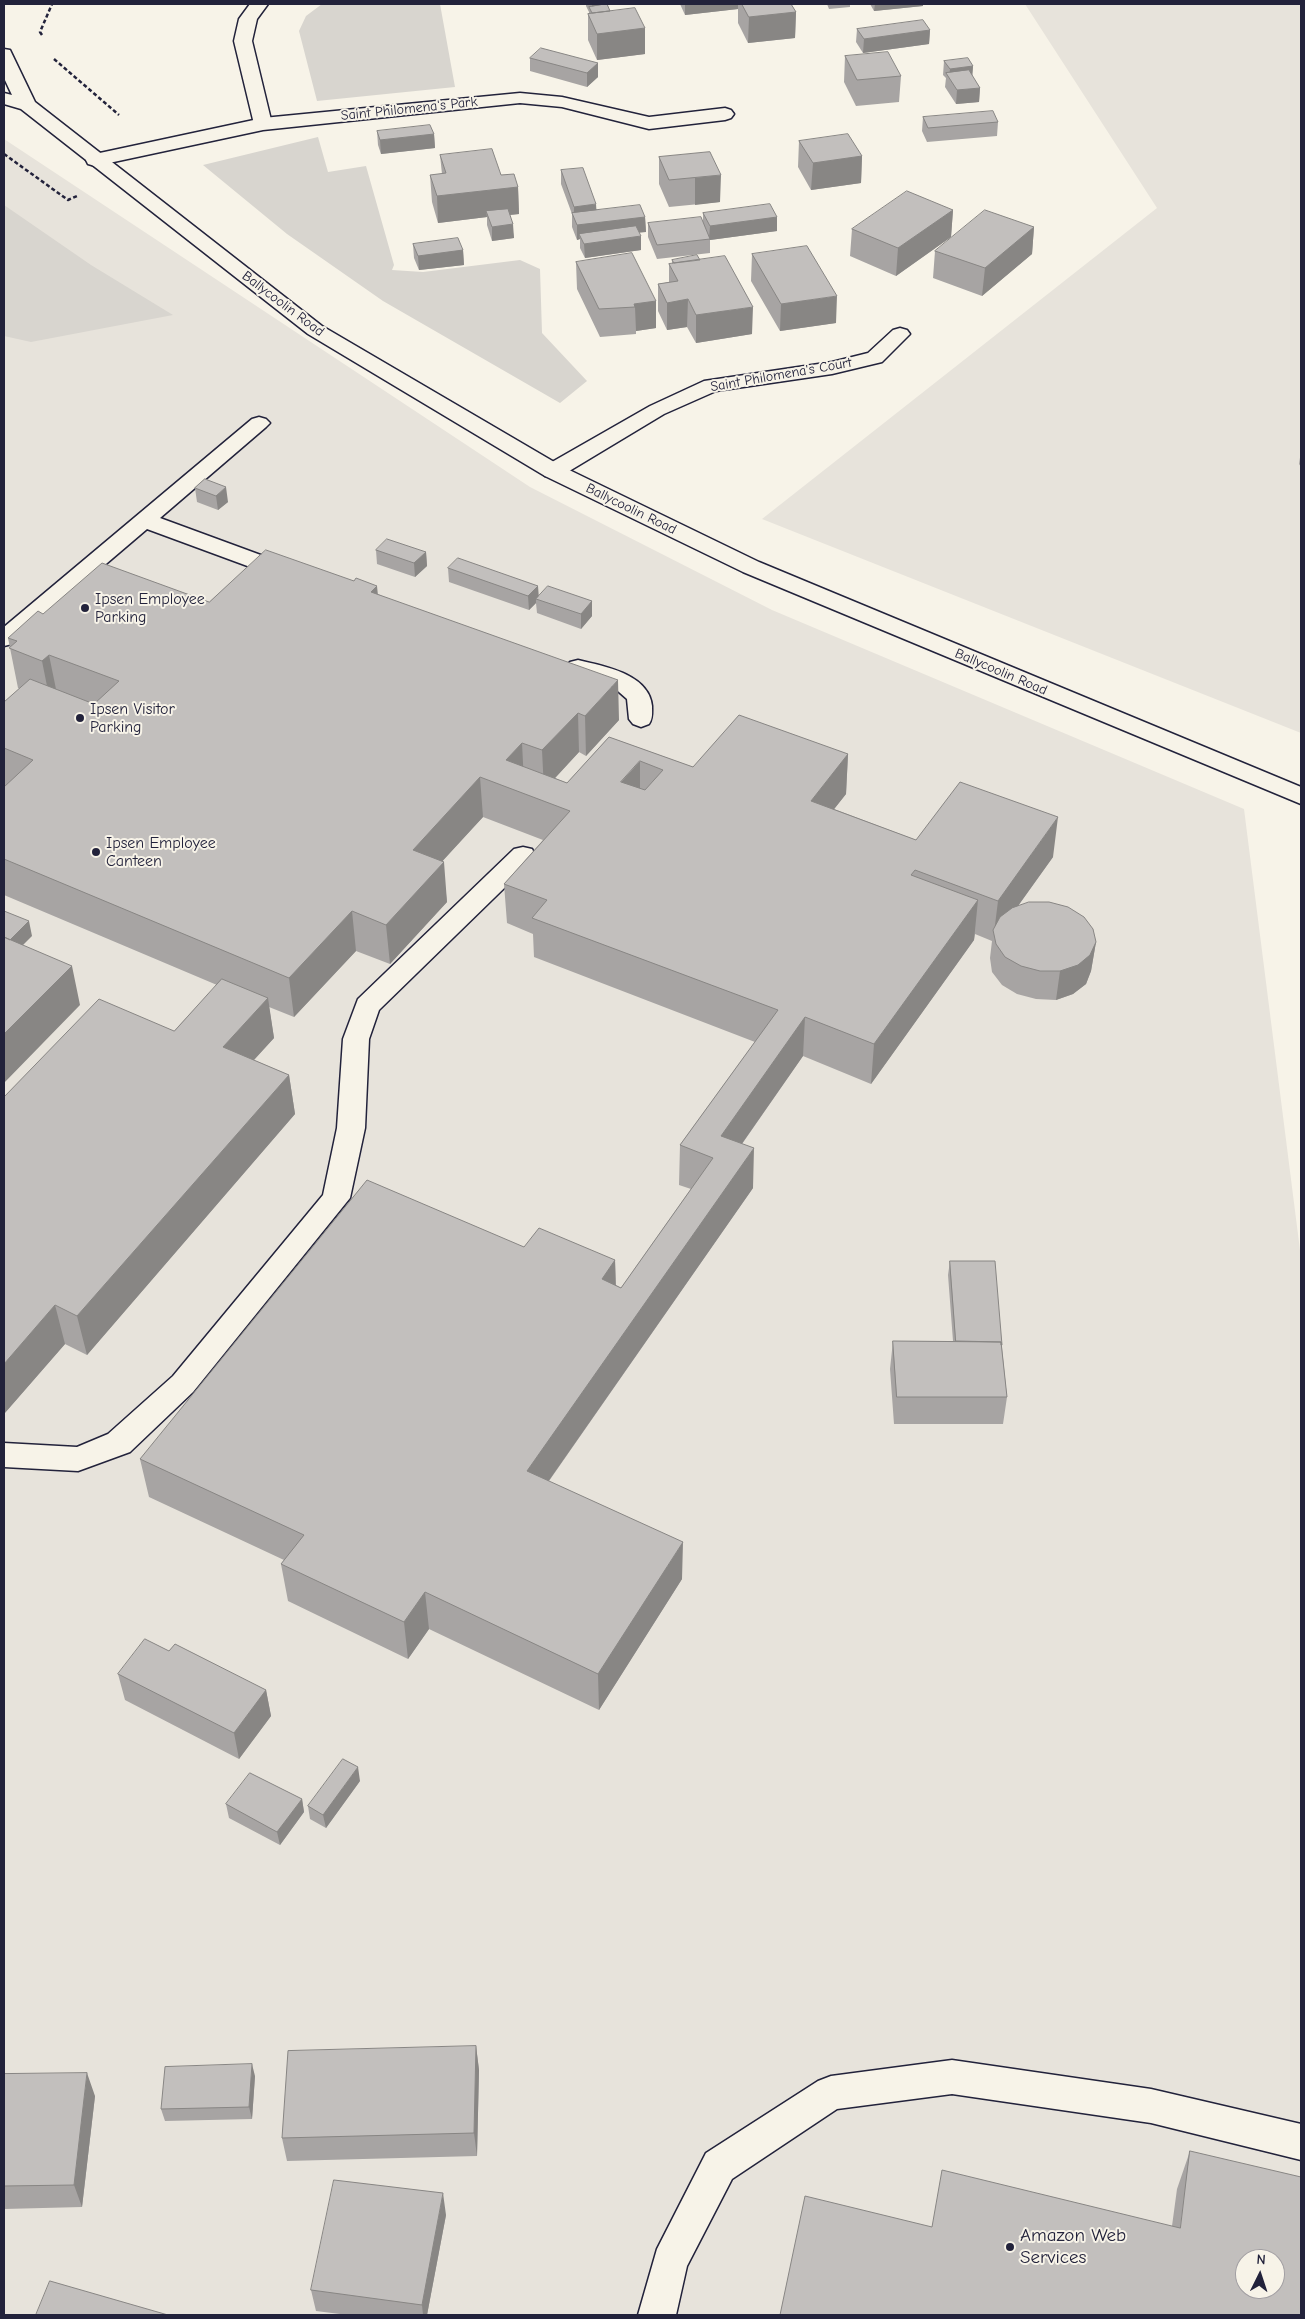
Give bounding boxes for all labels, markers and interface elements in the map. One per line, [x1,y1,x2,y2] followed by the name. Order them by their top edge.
[340,93,478,125] street label: Saint Philomena's Park
[239,268,327,340] street label: Ballycoolin Road
[709,354,853,396] street label: Saint Philomena's Court
[583,480,679,538] street label: Ballycoolin Road
[95,589,205,627] place label: Ipsen Employee Parking
[79,602,91,614] marker: Ipsen Employee Parking
[952,645,1050,699] street label: Ballycoolin Road
[90,699,175,737] place label: Ipsen Visitor Parking
[74,712,86,724] marker: Ipsen Visitor Parking
[106,833,216,871] place label: Ipsen Employee Canteen
[90,846,102,858] marker: Ipsen Employee Canteen
[1020,2225,1126,2269] place label: Amazon Web Services
[1004,2241,1016,2253] marker: Amazon Web Services
[1235,2249,1285,2299] north arrow
[1256,2251,1266,2268] text: N

